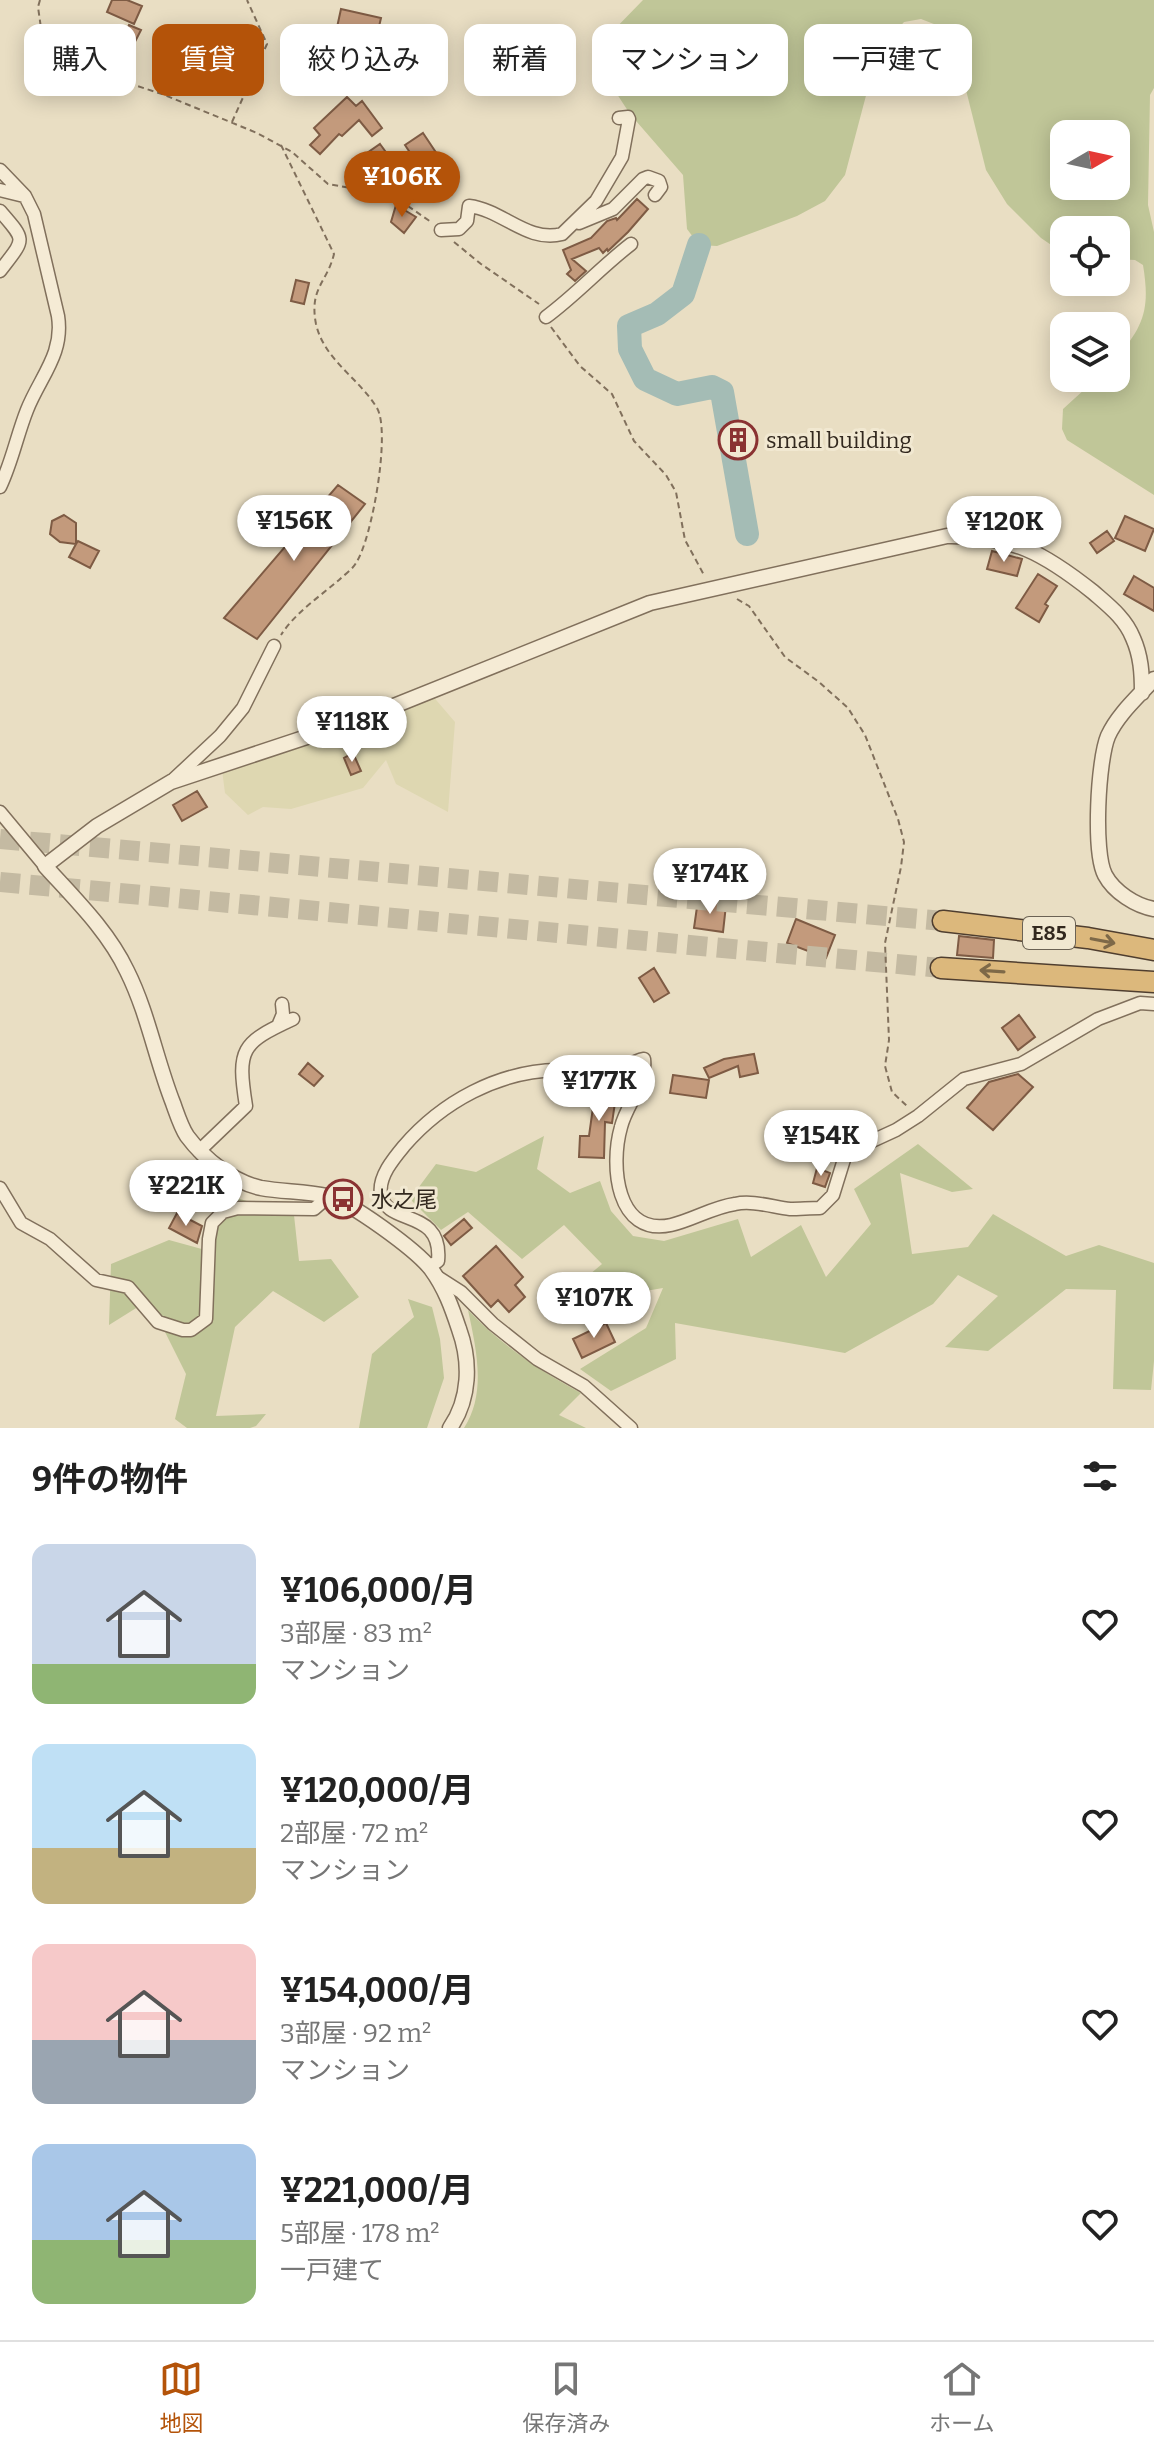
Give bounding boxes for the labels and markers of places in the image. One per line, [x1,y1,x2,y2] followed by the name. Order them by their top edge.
[346,151,458,219] pin: ¥106K
[717,419,759,461] building icon: small building
[766,427,912,454] place label: small building
[238,495,350,563] pin: ¥156K
[948,496,1060,564] pin: ¥120K
[296,696,408,764] pin: ¥118K
[654,848,766,916] pin: ¥174K
[543,1055,655,1123] pin: ¥177K
[765,1110,877,1178] pin: ¥154K
[130,1160,242,1228] pin: ¥221K
[322,1178,364,1220] bus stop icon: 水之尾
[371,1186,437,1213] place label: 水之尾
[538,1272,650,1340] pin: ¥107K

